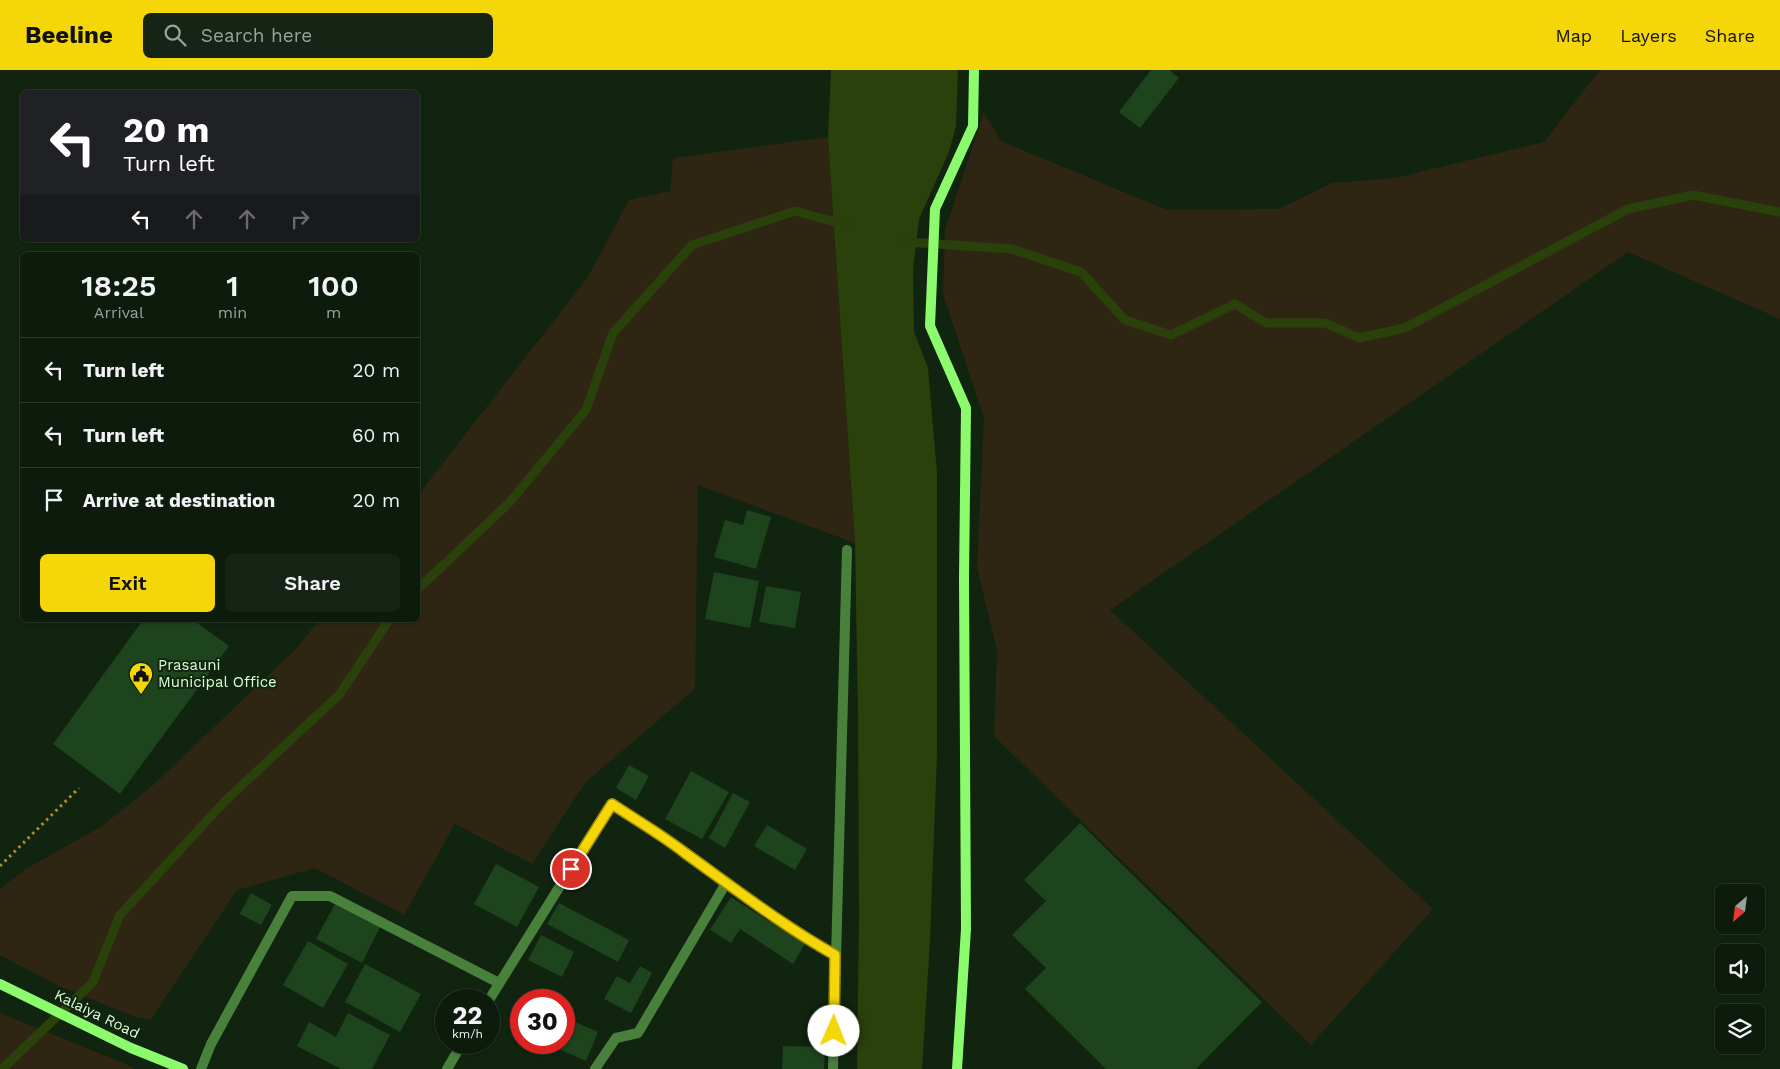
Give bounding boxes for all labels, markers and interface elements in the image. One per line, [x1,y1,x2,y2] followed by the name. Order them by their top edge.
[143,13,493,58] search box
[25,21,113,49] text: Beeline
[161,21,189,49] icon: search
[201,24,312,47] text: Search here
[1555,25,1592,46] text: Map
[1620,25,1677,46] text: Layers
[1705,25,1755,46] text: Share
[123,109,209,151] text: 20 m
[40,110,105,175] icon: left
[123,151,215,176] text: Turn left
[127,205,155,233] icon: left
[180,205,208,233] icon: ahead
[233,205,261,233] icon: ahead
[286,205,314,233] icon: right
[81,268,157,303] text: 18:25
[226,268,239,303] text: 1
[308,268,359,303] text: 100
[94,303,144,322] text: Arrival
[218,303,247,322] text: min
[326,303,341,322] text: m
[40,356,68,384] icon: left
[83,359,164,382] text: Turn left
[353,359,400,382] text: 20 m
[40,421,68,449] icon: left
[83,424,164,447] text: Turn left
[352,424,400,447] text: 60 m
[40,486,68,514] icon: arrive
[83,489,275,512] text: Arrive at destination
[353,489,400,512] text: 20 m
[40,554,215,612] button: Exit
[225,554,400,612] button: Share
[158,656,277,691] place label: Prasauni Municipal Office
[128,661,154,695] public building icon: Prasauni Municipal Office
[550,848,592,890] pin
[557,855,585,883] icon: arrive
[1715,884,1765,934] north arrow
[1715,884,1765,1054] map controls
[1715,944,1765,994] button: sound
[51,986,143,1042] street label: Kalaiya Road
[510,989,575,1054] speed limit sign: 30
[453,1001,482,1030] text: 22
[807,1004,859,1056] position arrow
[1715,1004,1765,1054] button: layers
[452,1027,483,1041] text: km/h

